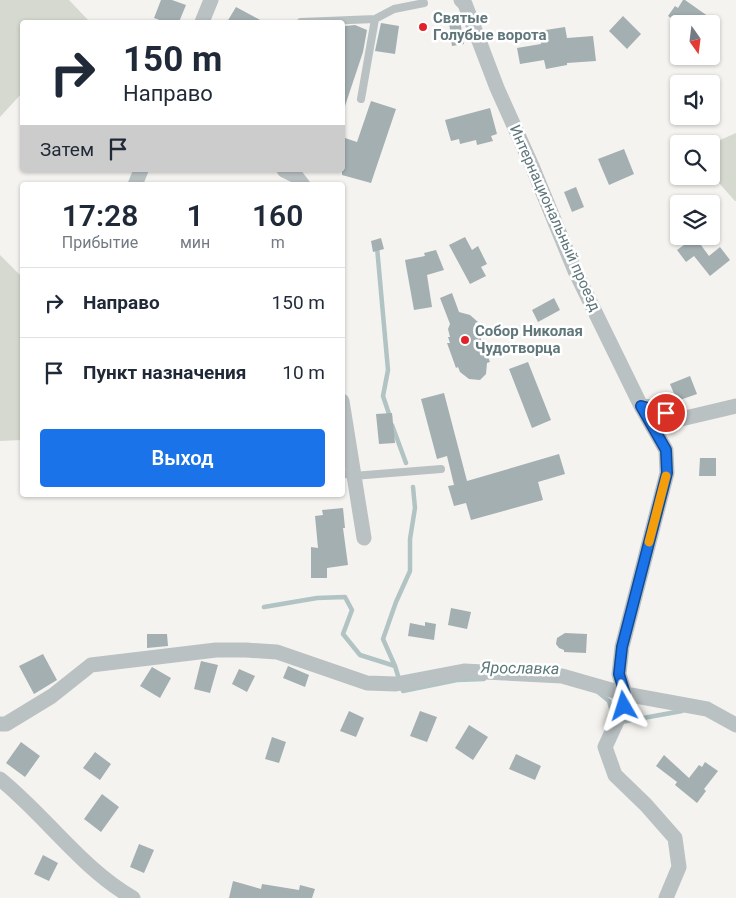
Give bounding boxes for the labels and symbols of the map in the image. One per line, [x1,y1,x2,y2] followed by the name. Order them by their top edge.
[433,9,547,44] place label: Святые Голубые ворота
[670,15,720,65] north arrow
[417,21,429,33] marker: Святые Голубые ворота
[506,122,604,314] street label: Интернациональный проезд
[475,322,583,357] place label: Собор Николая Чудотворца
[459,334,471,346] marker: Собор Николая Чудотворца
[645,392,687,434] pin
[479,658,560,678] water label: Ярославка
[597,679,649,731] position arrow

